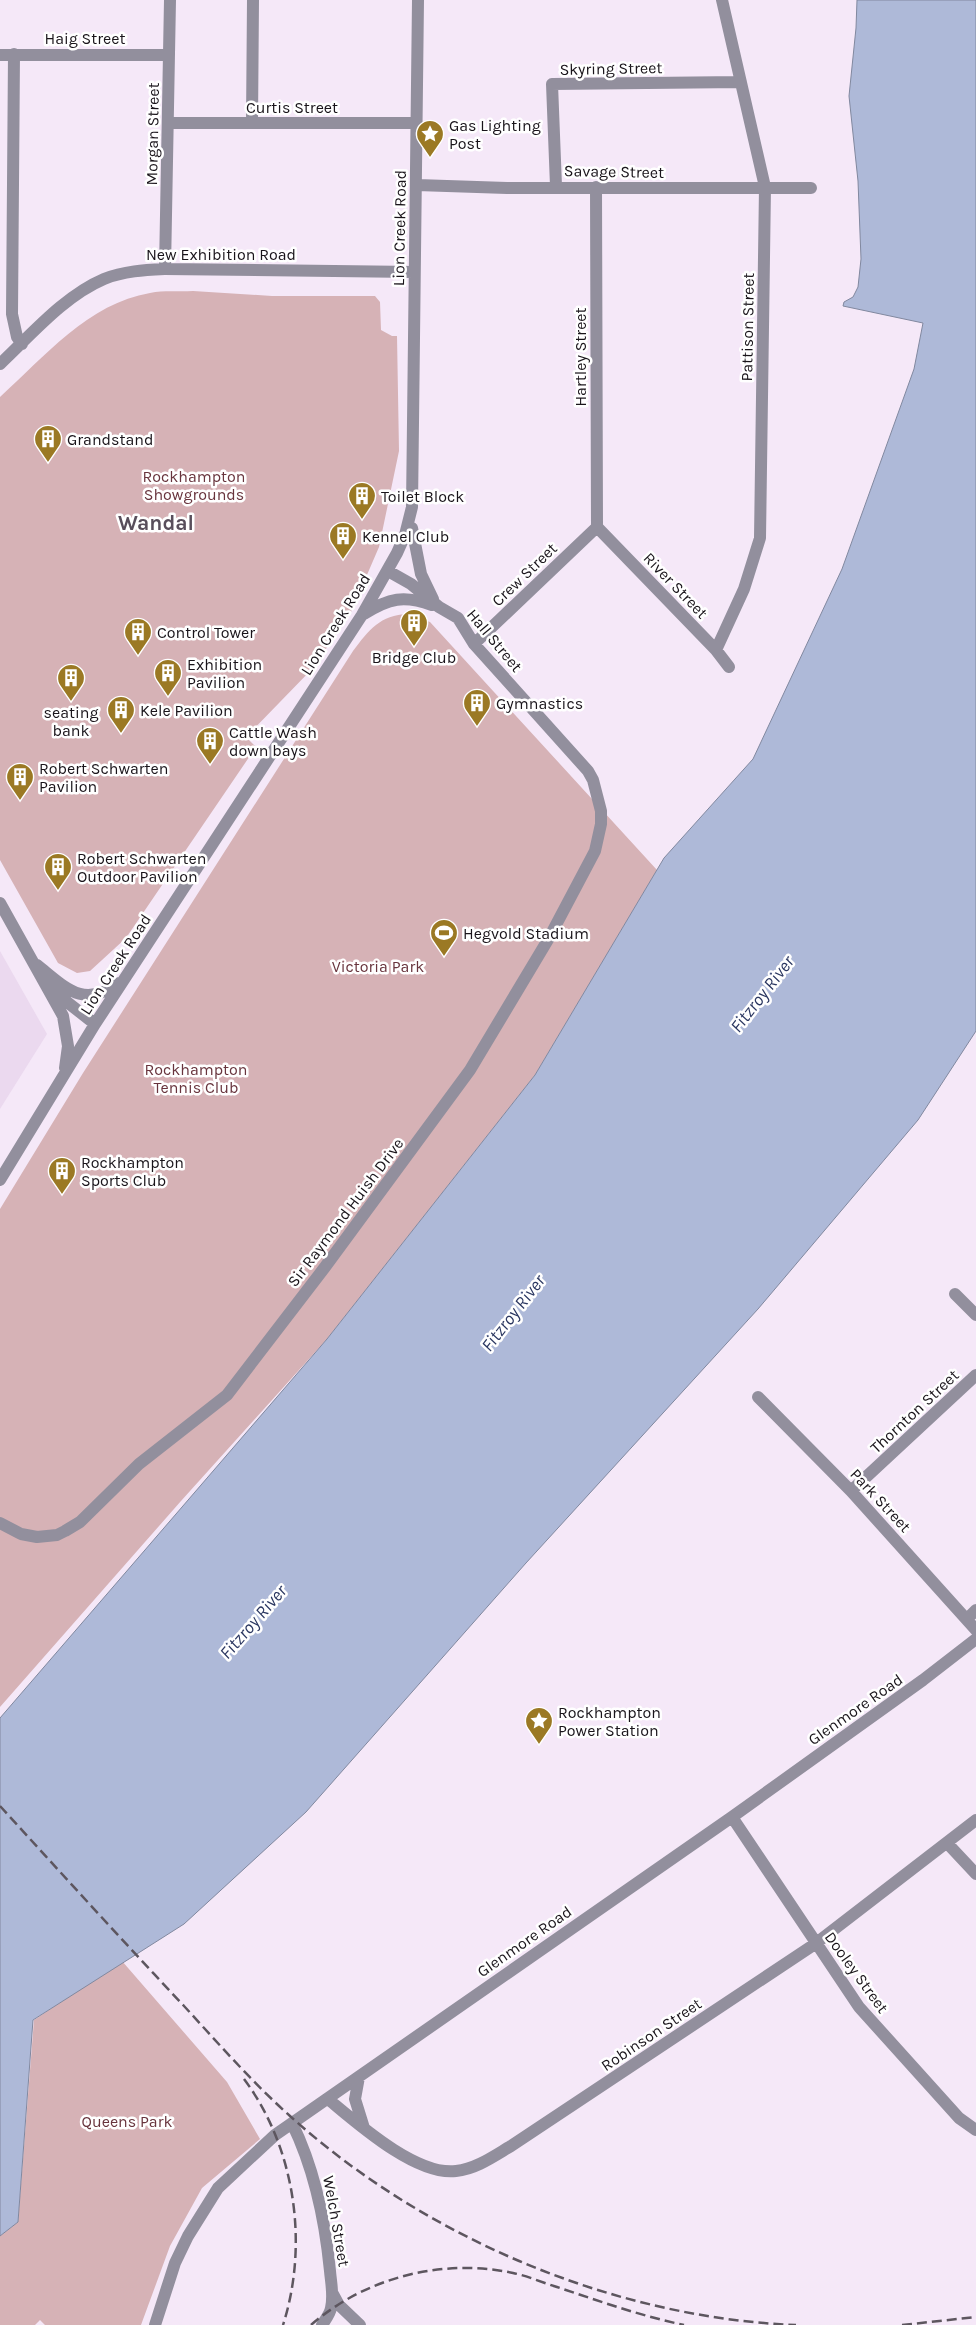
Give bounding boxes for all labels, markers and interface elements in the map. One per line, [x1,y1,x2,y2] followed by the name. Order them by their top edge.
[44,29,126,48] street label: Haig Street
[559,58,663,79] street label: Skyring Street
[142,82,163,186] street label: Morgan Street
[246,98,338,117] street label: Curtis Street
[449,116,541,153] place label: Gas Lighting Post
[415,119,445,158] place icon: Gas Lighting Post
[564,161,664,182] street label: Savage Street
[389,170,410,286] street label: Lion Creek Road
[146,245,296,264] street label: New Exhibition Road
[737,272,758,382] street label: Pattison Street
[571,307,590,407] street label: Hartley Street
[33,424,63,463] building icon: Grandstand
[67,430,153,449] place label: Grandstand
[142,467,246,504] park label: Rockhampton Showgrounds
[347,481,377,520] building icon: Toilet Block
[381,487,464,506] place label: Toilet Block
[118,511,194,535] district label: Wandal
[328,521,358,560] building icon: Kennel Club
[362,527,449,546] place label: Kennel Club
[488,539,561,610] street label: Crew Street
[640,548,712,622] street label: River Street
[297,570,374,679] street label: Lion Creek Road
[463,605,526,676] street label: Hall Street
[399,608,429,647] building icon: Bridge Club
[123,617,153,656] building icon: Control Tower
[157,623,255,642] place label: Control Tower
[372,648,456,667] place label: Bridge Club
[187,655,262,692] place label: Exhibition Pavilion
[153,658,183,697] building icon: Exhibition Pavilion
[56,663,86,702] building icon: seating bank
[462,688,492,727] building icon: Gymnastics
[496,694,583,713] place label: Gymnastics
[106,695,136,734] building icon: Kele Pavilion
[140,701,233,720] place label: Kele Pavilion
[44,703,98,740] place label: seating bank
[229,723,317,760] place label: Cattle Wash down bays
[195,726,225,765] building icon: Cattle Wash down bays
[39,759,169,796] place label: Robert Schwarten Pavilion
[5,762,35,801] building icon: Robert Schwarten Pavilion
[77,849,207,886] place label: Robert Schwarten Outdoor Pavilion
[43,852,73,891] building icon: Robert Schwarten Outdoor Pavilion
[76,910,155,1018] street label: Lion Creek Road
[429,918,459,957] sports icon: Hegvold Stadium
[463,924,589,943] place label: Hegvold Stadium
[725,951,799,1037] water label: Fitzroy River
[332,957,424,976] park label: Victoria Park
[144,1060,248,1097] park label: Rockhampton Tennis Club
[283,1134,407,1290] street label: Sir Raymond Huish Drive
[81,1153,184,1190] place label: Rockhampton Sports Club
[47,1156,77,1195] building icon: Rockhampton Sports Club
[476,1270,550,1356] water label: Fitzroy River
[866,1366,963,1457] street label: Thornton Street
[846,1465,915,1536] street label: Park Street
[215,1580,292,1664] water label: Fitzroy River
[804,1670,906,1749] street label: Glenmore Road
[558,1703,661,1740] place label: Rockhampton Power Station
[524,1706,554,1745] place icon: Rockhampton Power Station
[473,1902,575,1981] street label: Glenmore Road
[821,1928,892,2017] street label: Dooley Street
[597,1994,705,2075] street label: Robinson Street
[82,2112,172,2131] park label: Queens Park
[319,2174,354,2268] street label: Welch Street

